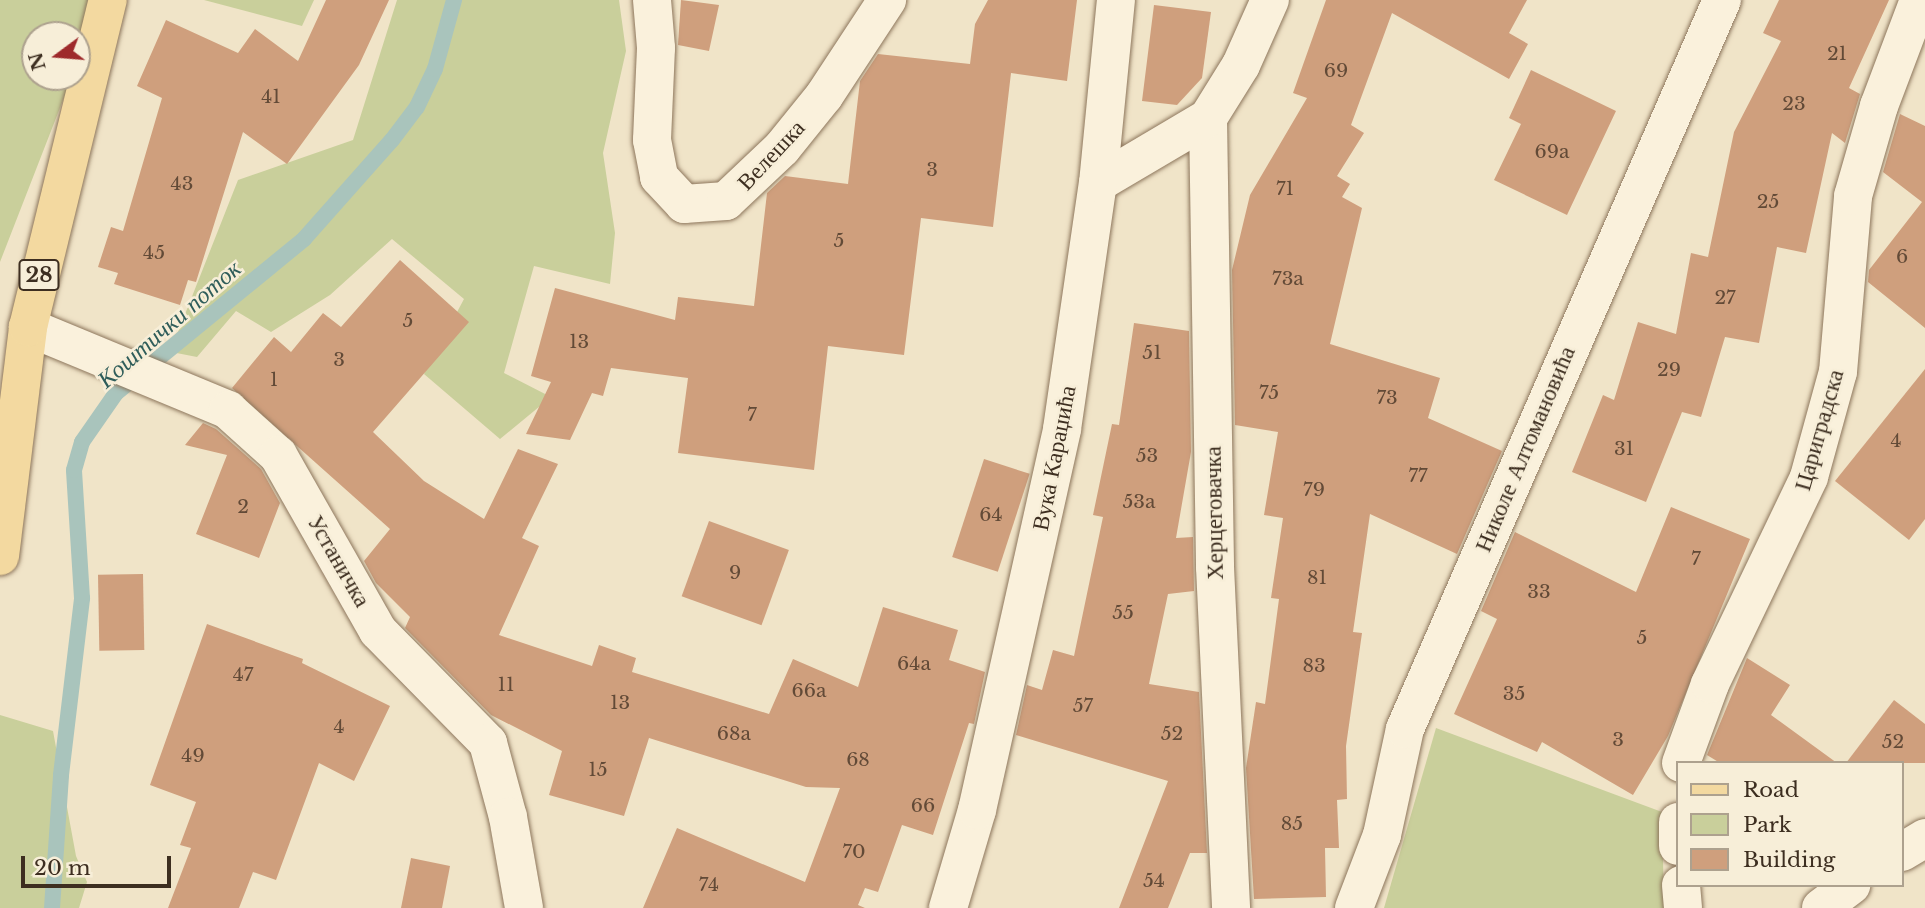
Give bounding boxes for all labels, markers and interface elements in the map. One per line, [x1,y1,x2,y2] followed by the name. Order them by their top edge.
[21,21,91,91] north arrow
[1827,43,1847,65] house number: 21
[24,50,51,73] text: N
[1324,60,1348,82] house number: 69
[261,86,281,108] house number: 41
[1782,93,1806,115] house number: 23
[732,114,810,196] street label: Велешка
[1535,141,1569,163] house number: 69a
[926,159,938,181] house number: 3
[171,173,193,195] house number: 43
[1276,178,1294,200] house number: 71
[1757,191,1779,213] house number: 25
[834,230,844,252] house number: 5
[143,242,165,264] house number: 45
[1896,246,1908,268] house number: 6
[92,254,246,394] water label: Коштички поток
[18,258,60,292] road number: 28
[1272,268,1304,290] house number: 73a
[1714,287,1736,309] house number: 27
[403,310,413,332] house number: 5
[569,331,589,353] house number: 13
[1142,342,1162,364] house number: 51
[1469,342,1581,556] street label: Николе Алтомановића
[333,349,345,371] house number: 3
[1657,359,1681,381] house number: 29
[1789,366,1849,494] street label: Цариградска
[270,369,278,391] house number: 1
[1259,382,1279,404] house number: 75
[1026,383,1082,533] street label: Вука Караџића
[1376,387,1398,409] house number: 73
[747,404,757,426] house number: 7
[1890,430,1902,452] house number: 4
[1614,438,1634,460] house number: 31
[1136,445,1158,467] house number: 53
[1199,446,1229,580] street label: Херцеговачка
[1408,465,1428,487] house number: 77
[1303,479,1325,501] house number: 79
[1122,491,1156,513] house number: 53a
[237,496,249,518] house number: 2
[979,504,1003,526] house number: 64
[302,510,376,612] street label: Устаничка
[1691,548,1701,570] house number: 7
[729,562,741,584] house number: 9
[1307,567,1327,589] house number: 81
[1527,581,1551,603] house number: 33
[1112,602,1134,624] house number: 55
[1637,627,1647,649] house number: 5
[897,653,931,675] house number: 64a
[1302,655,1326,677] house number: 83
[233,664,253,686] house number: 47
[498,674,514,696] house number: 11
[792,680,826,702] house number: 66a
[1503,683,1525,705] house number: 35
[610,692,630,714] house number: 13
[1073,695,1093,717] house number: 57
[333,716,345,738] house number: 4
[717,723,751,745] house number: 68a
[1161,723,1183,745] house number: 52
[1612,729,1624,751] house number: 3
[1882,731,1904,753] house number: 52
[181,745,205,767] house number: 49
[846,749,870,771] house number: 68
[588,759,608,781] house number: 15
[1676,761,1904,887] legend
[1743,777,1799,803] text: Road
[911,795,935,817] house number: 66
[1743,812,1792,838] text: Park
[1281,813,1303,835] house number: 85
[842,841,866,863] house number: 70
[24,842,175,886] scale bar
[1743,847,1835,873] text: Building
[34,855,91,881] text: 20 m
[1143,870,1165,892] house number: 54
[699,874,719,896] house number: 74

